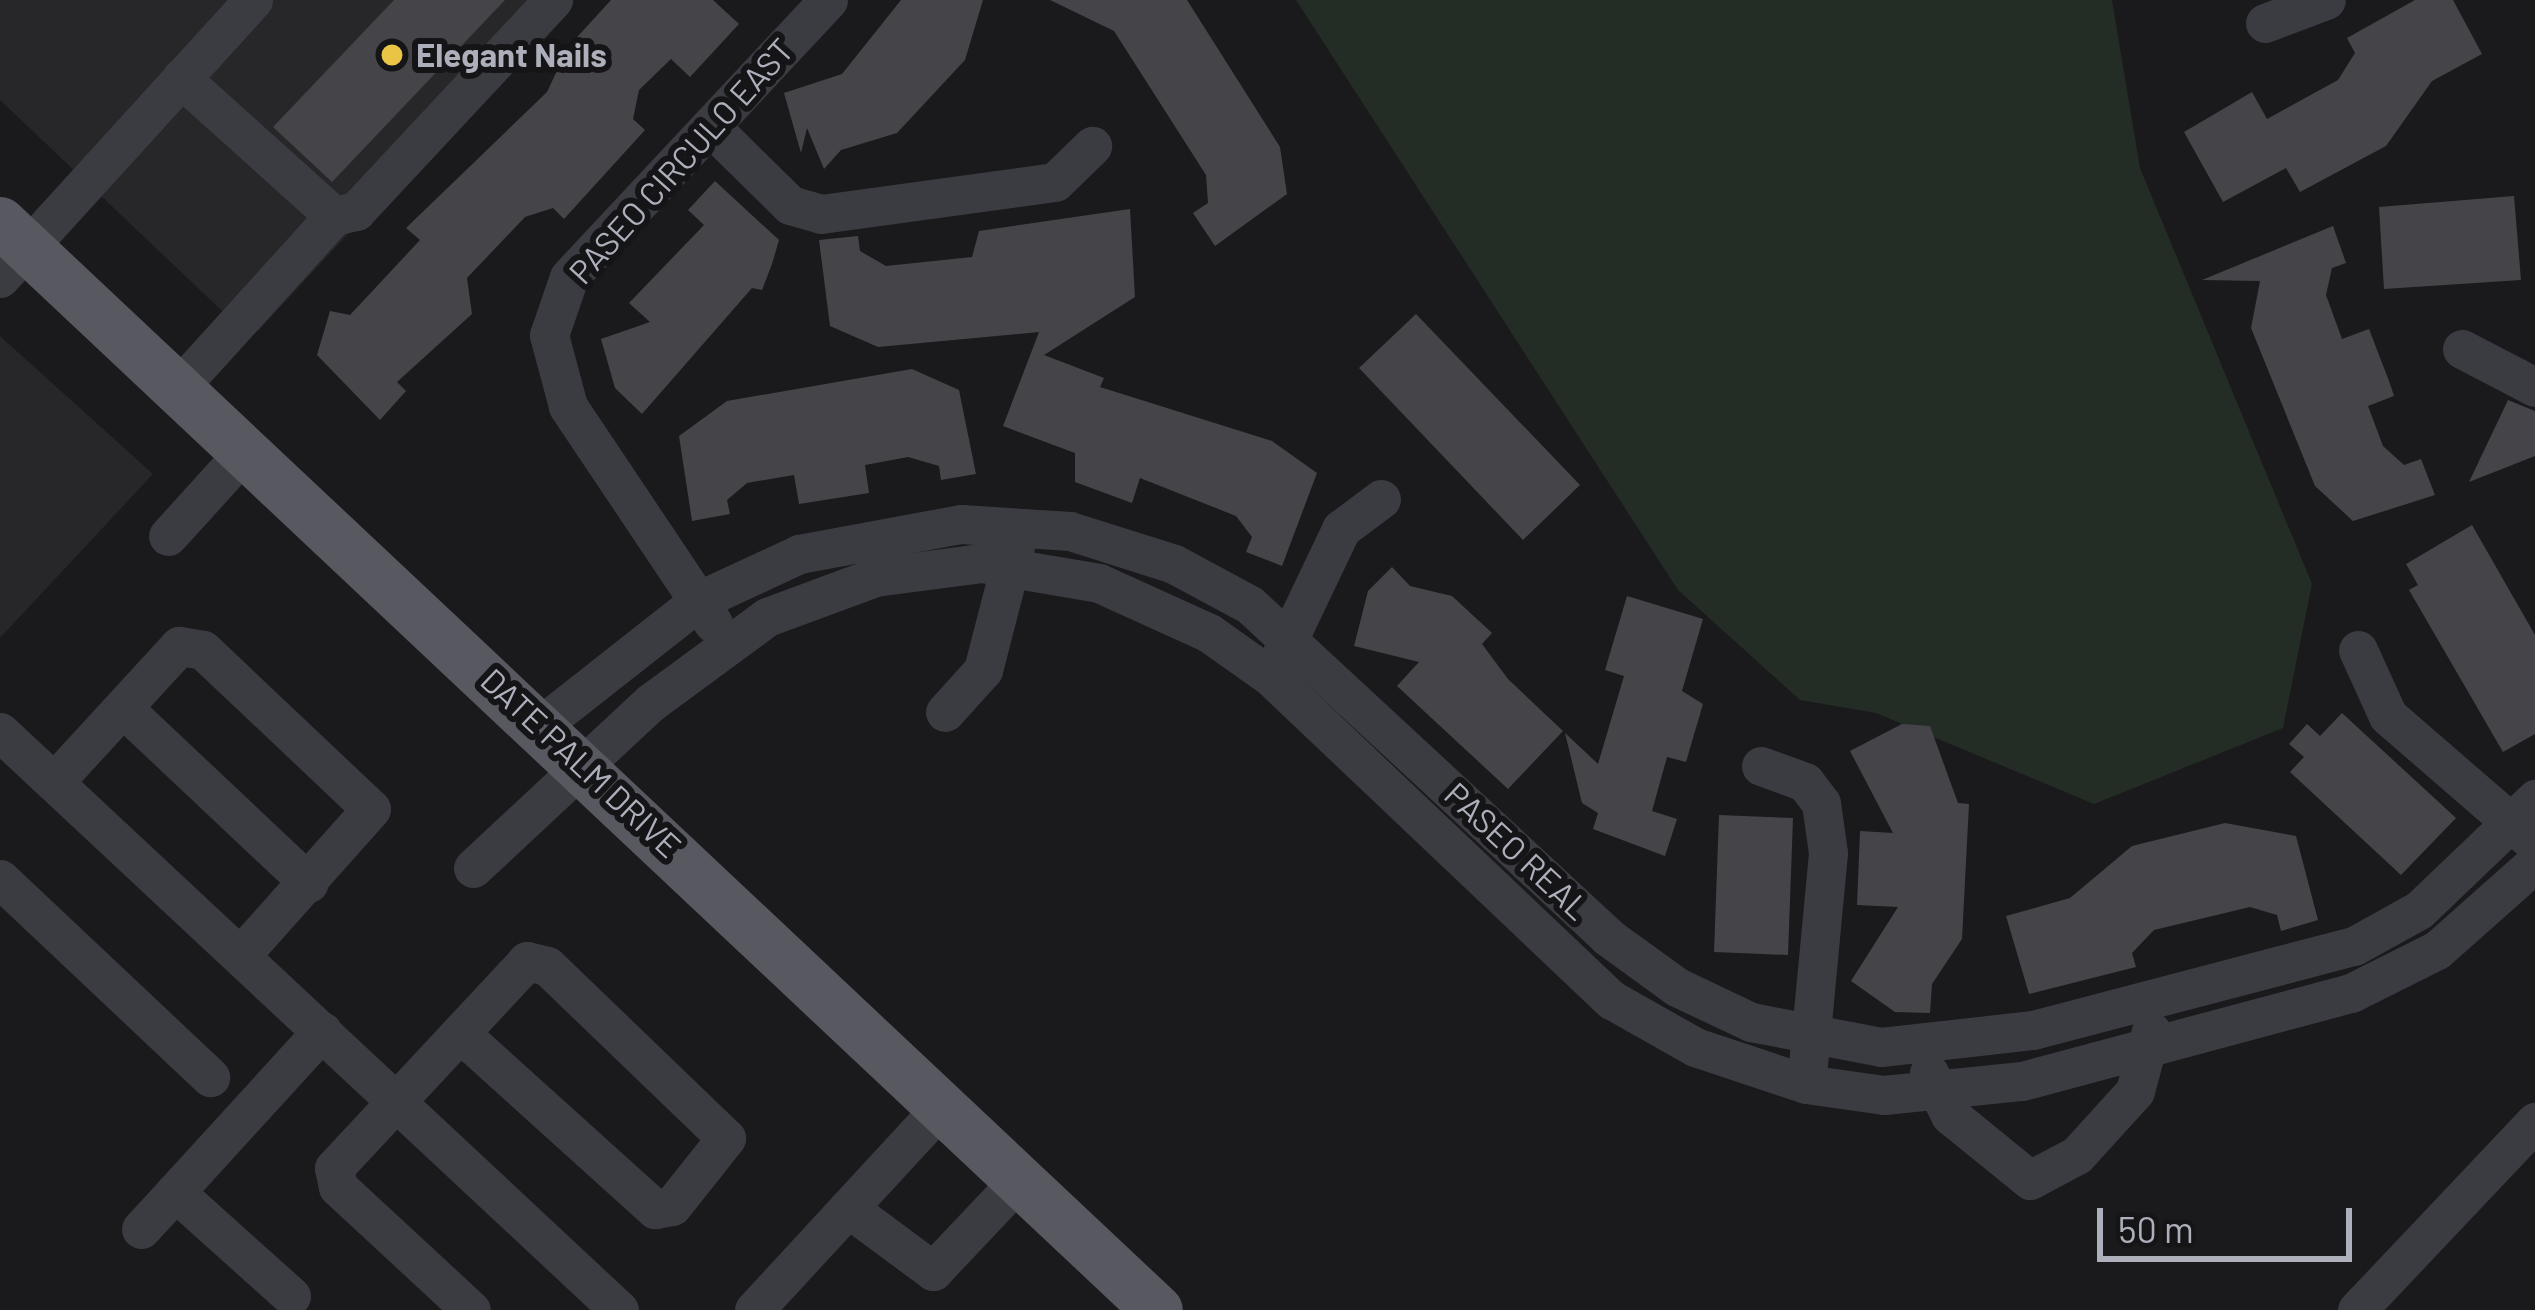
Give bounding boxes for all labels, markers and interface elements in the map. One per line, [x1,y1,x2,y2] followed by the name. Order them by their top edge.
[561,30,801,292] street label: PASEO CIRCULO EAST
[416,35,607,75] place label: Elegant Nails
[379,42,405,68] marker: Elegant Nails
[473,660,689,866] street label: DATE PALM DRIVE
[1437,774,1597,928] street label: PASEO REAL
[2103,1184,2358,1258] scale bar
[2118,1207,2194,1250] text: 50 m

